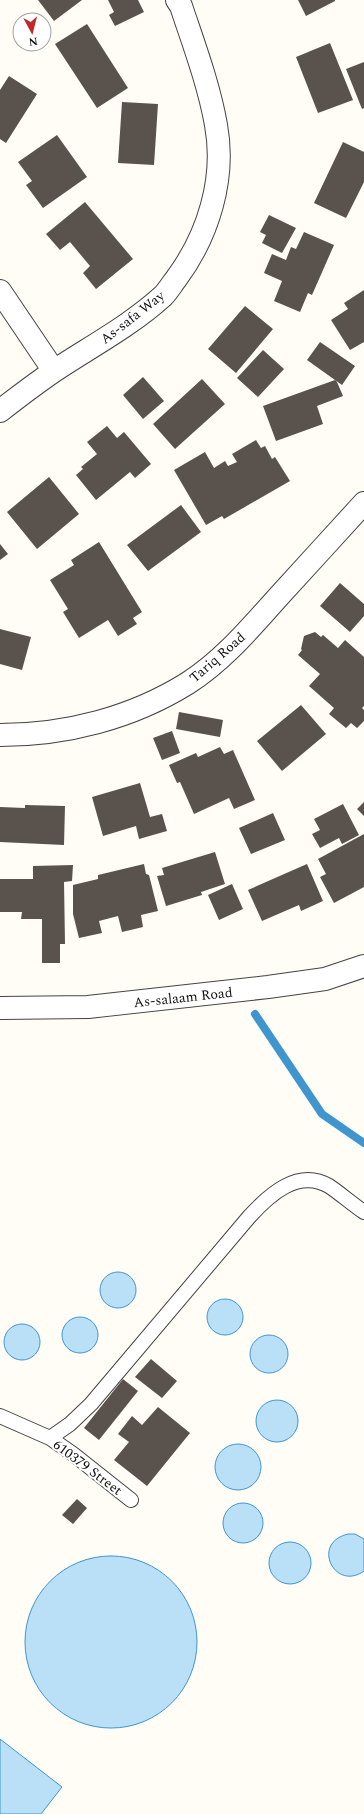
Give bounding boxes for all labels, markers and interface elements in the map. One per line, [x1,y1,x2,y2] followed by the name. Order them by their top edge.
[12,12,52,52] north arrow
[28,32,39,50] text: N
[96,285,170,349] street label: As-safa Way
[185,627,250,688] street label: Tariq Road
[133,982,234,1013] street label: As-salaam Road
[49,1434,127,1501] street label: 610379 Street

